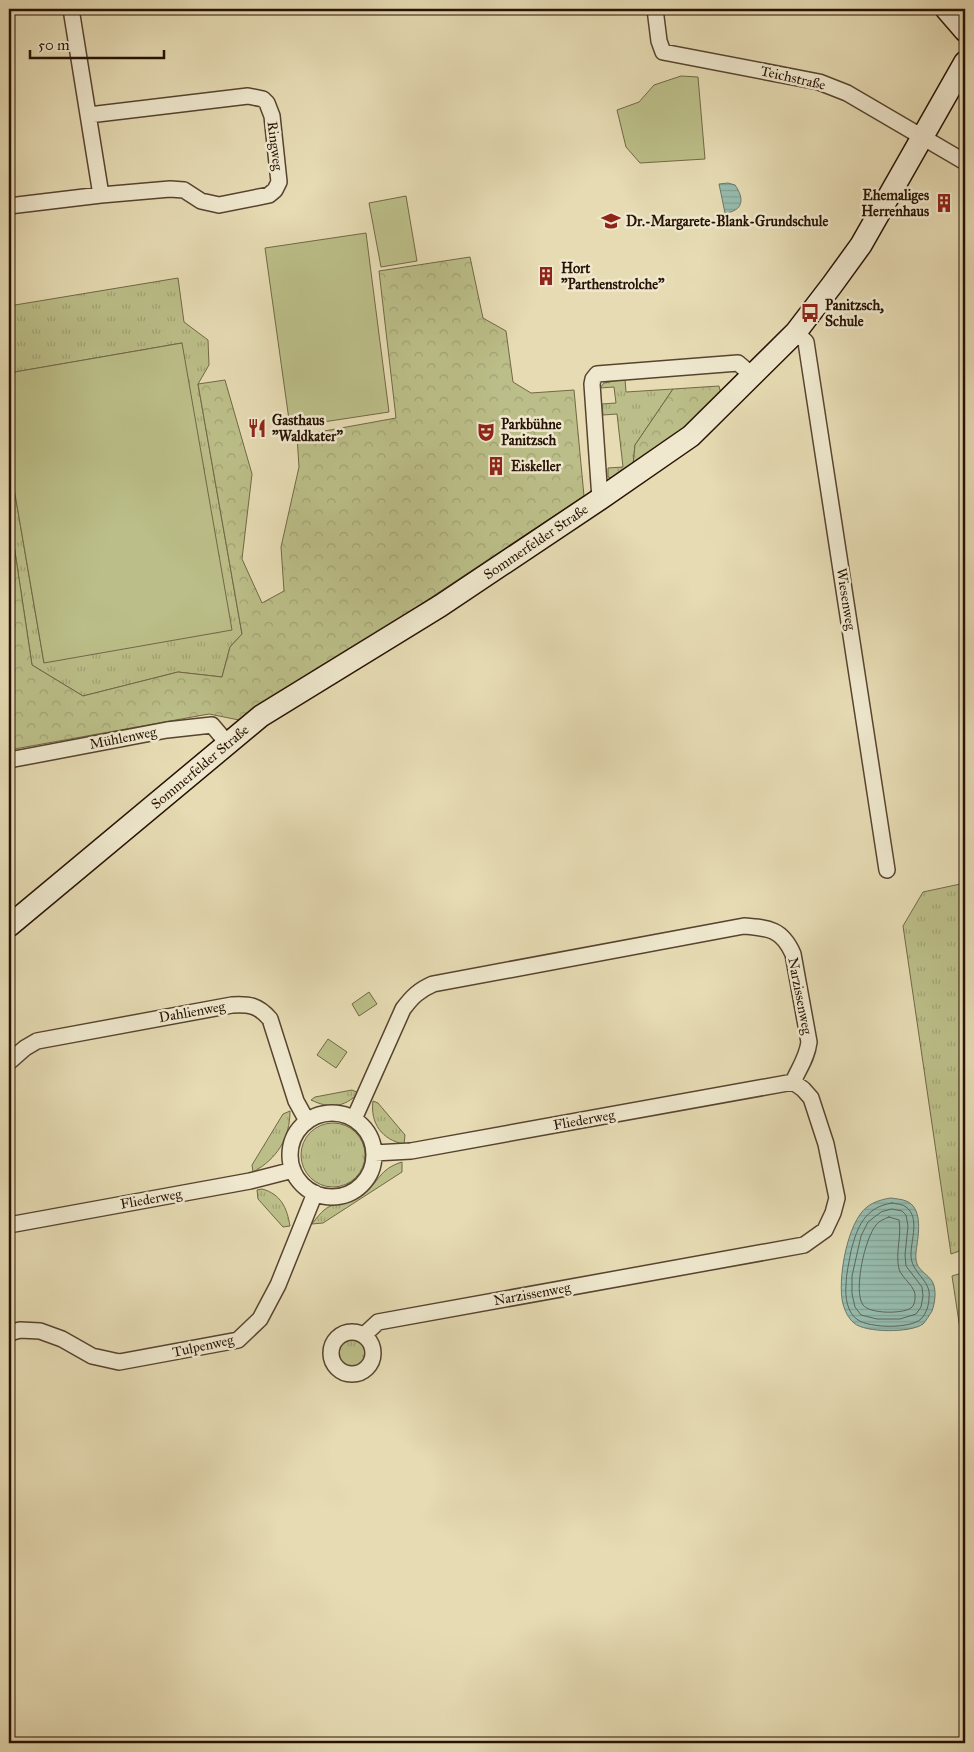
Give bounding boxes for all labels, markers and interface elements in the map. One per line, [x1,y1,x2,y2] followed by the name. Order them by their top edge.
[30,28,164,60] scale bar
[38,36,70,54] text: 50 m
[759,62,827,94] street label: Teichstraße
[264,120,287,172] street label: Ringweg
[861,187,929,220] place label: Ehemaliges Herrenhaus
[933,192,955,214] building icon: Ehemaliges Herrenhaus
[600,210,622,232] school or university icon: Dr.-Margarete-Blank-Grundschule
[626,213,829,231] place label: Dr.-Margarete-Blank-Grundschule
[561,260,665,293] place label: Hort "Parthenstrolche"
[535,265,557,287] building icon: Hort "Parthenstrolche"
[825,297,884,330] place label: Panitzsch, Schule
[799,302,821,324] bus stop icon: Panitzsch, Schule
[272,412,343,445] place label: Gasthaus "Waldkater"
[501,416,562,449] place label: Parkbühne Panitzsch
[246,417,268,439] restaurant icon: Gasthaus "Waldkater"
[475,421,497,443] theatre icon: Parkbühne Panitzsch
[485,455,507,477] building icon: Eiskeller
[511,458,562,475] place label: Eiskeller
[481,501,592,583] street label: Sommerfelder Straße
[833,567,859,632] street label: Wiesenweg
[148,721,252,813] street label: Sommerfelder Straße
[88,723,158,753] street label: Mühlenweg
[784,956,816,1036] street label: Narzissenweg
[158,998,227,1026] street label: Dahlienweg
[552,1106,617,1134] street label: Fliederweg
[119,1185,184,1213] street label: Fliederweg
[492,1279,572,1309] street label: Narzissenweg
[171,1331,236,1361] street label: Tulpenweg

